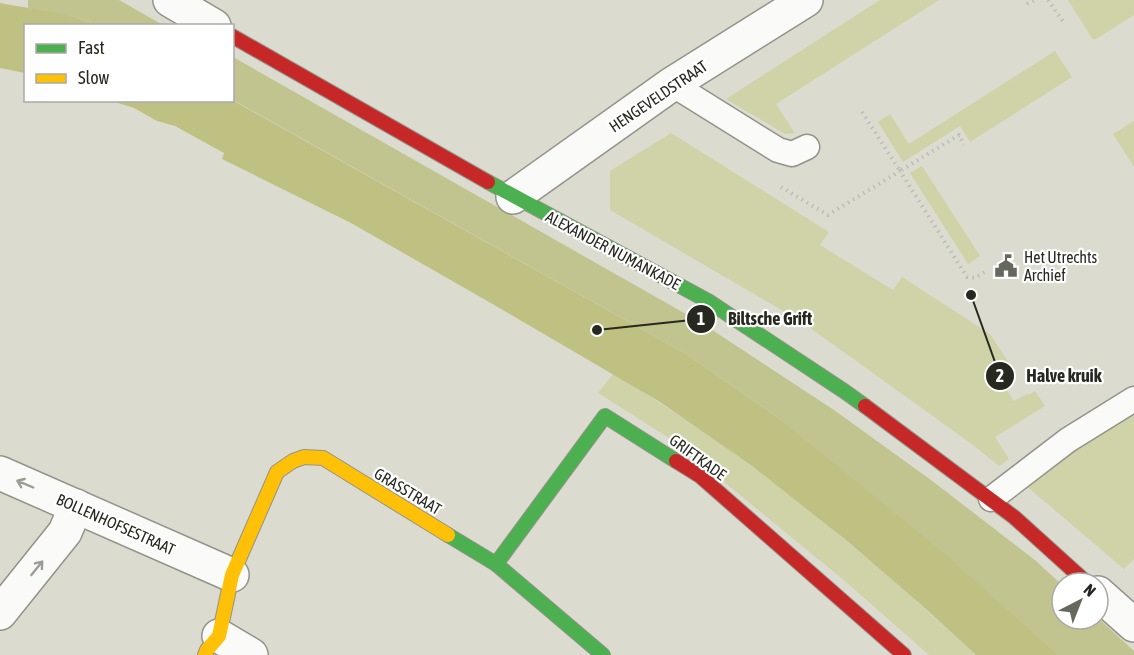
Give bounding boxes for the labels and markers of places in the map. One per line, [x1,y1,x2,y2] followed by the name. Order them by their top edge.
[1024,248,1098,284] place label: Het Utrechts Archief
[993,253,1019,279] public building icon: Het Utrechts Archief
[686,301,824,337] callout: Biltsche Grift
[985,358,1114,394] callout: Halve kruik

